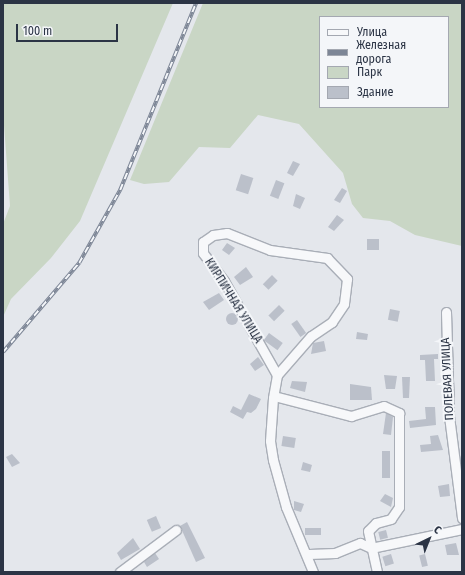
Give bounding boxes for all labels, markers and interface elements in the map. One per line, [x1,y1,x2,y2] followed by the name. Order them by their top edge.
[18,16,120,42] scale bar
[319,16,449,108] legend
[23,24,52,38] text: 100 m
[357,25,387,39] text: Улица
[356,38,406,66] text: Железная дорога
[357,65,382,79] text: Парк
[357,85,393,99] text: Здание
[201,256,265,346] street label: КИРПИЧНАЯ УЛИЦА
[439,337,457,421] street label: ПОЛЕВАЯ УЛИЦА
[409,519,449,559] north arrow
[431,523,444,537] text: С

